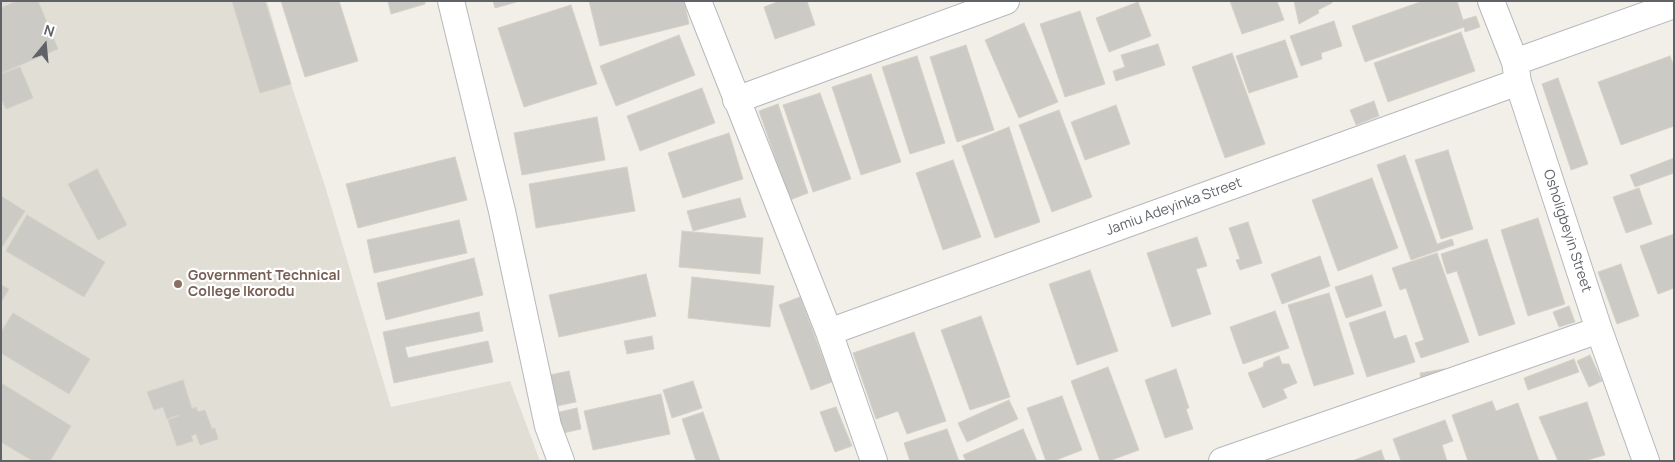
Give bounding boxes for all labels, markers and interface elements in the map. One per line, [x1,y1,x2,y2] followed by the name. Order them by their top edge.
[20,20,70,70] north arrow
[42,20,57,41] text: N
[1539,167,1595,295] street label: Osholigbeyin Street
[1104,175,1244,239] street label: Jamiu Adeyinka Street
[188,268,340,300] place label: Government Technical College Ikorodu
[172,278,184,290] marker: Government Technical College Ikorodu

